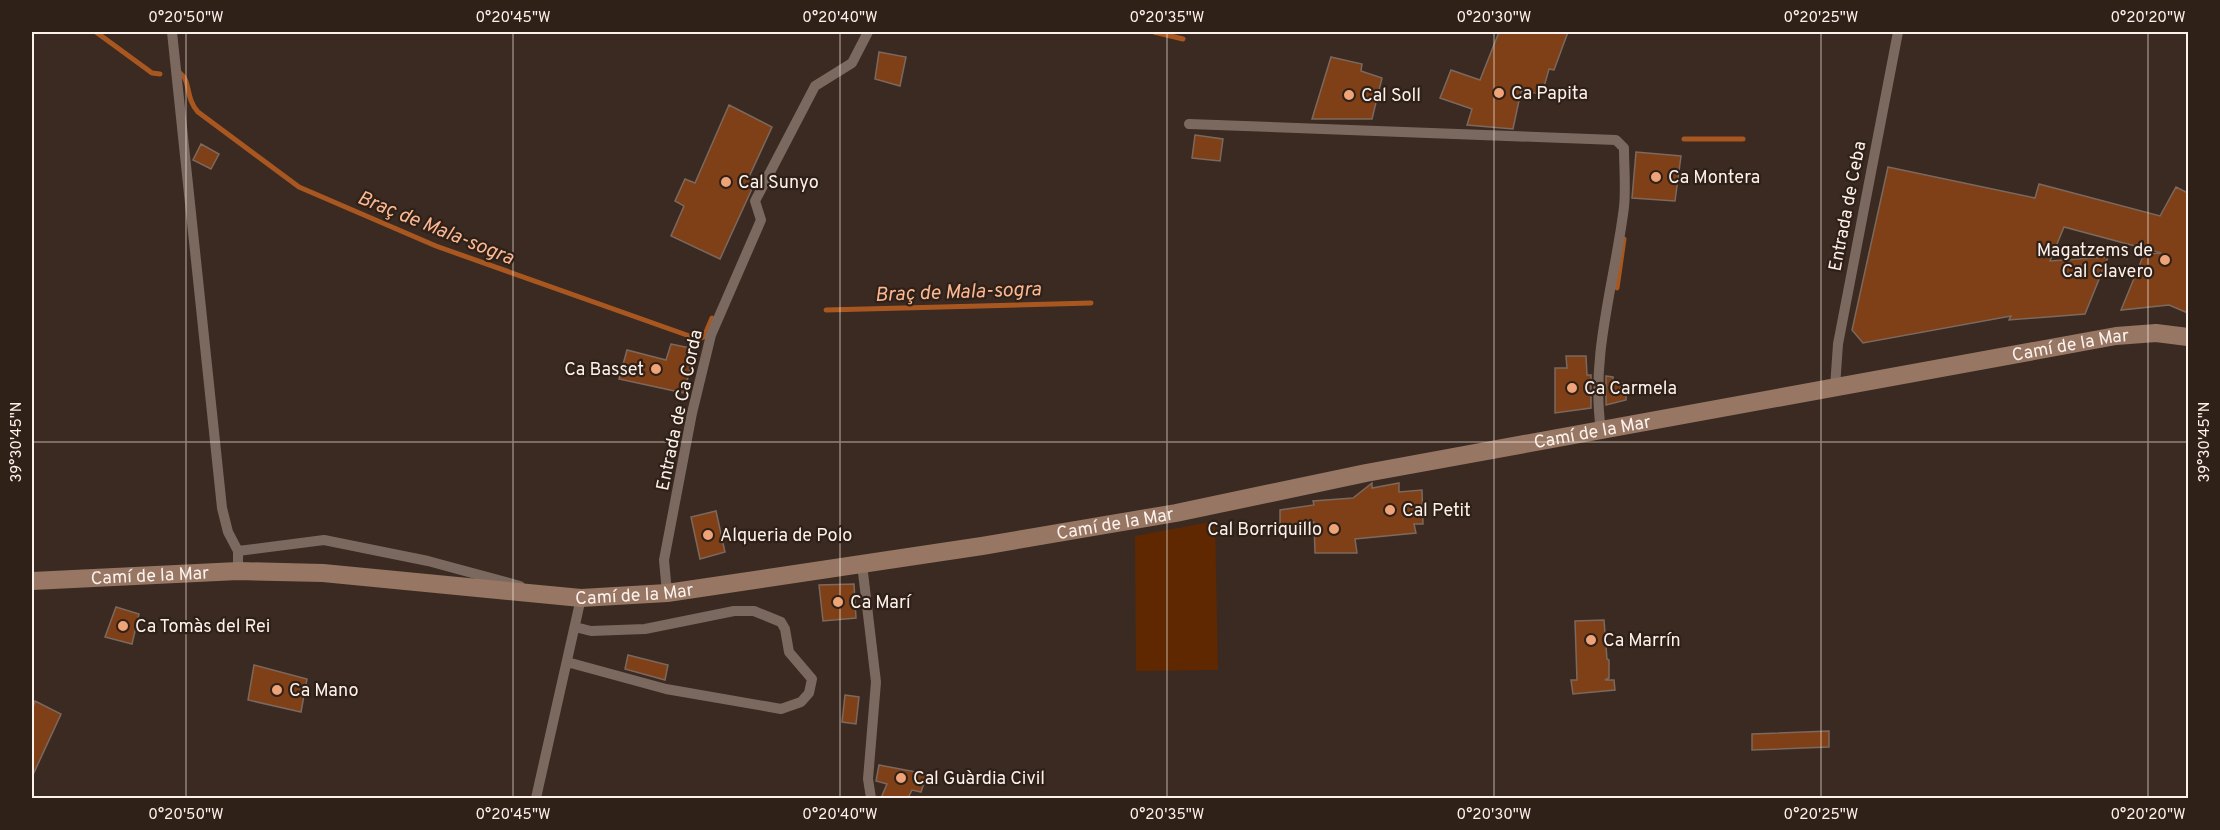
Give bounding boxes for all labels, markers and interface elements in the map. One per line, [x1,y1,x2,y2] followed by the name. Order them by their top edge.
[148,9,224,28] text: 0°20'50"W
[475,9,551,28] text: 0°20'45"W
[802,9,878,28] text: 0°20'40"W
[1130,9,1204,28] text: 0°20'35"W
[1457,9,1531,28] text: 0°20'30"W
[1784,9,1858,28] text: 0°20'25"W
[2110,9,2186,28] text: 0°20'20"W
[1511,83,1588,106] place label: Ca Papita
[1361,85,1421,108] place label: Cal Soll
[1492,86,1506,100] marker: Ca Papita
[1342,88,1356,102] marker: Cal Soll
[1825,139,1872,273] street label: Entrada de Ceba
[1668,167,1760,190] place label: Ca Montera
[1649,170,1663,184] marker: Ca Montera
[738,172,819,195] place label: Cal Sunyo
[719,175,733,189] marker: Cal Sunyo
[353,186,518,272] water label: Braç de Mala-sogra
[2037,240,2153,284] place label: Magatzems de Cal Clavero
[2158,253,2172,267] marker: Magatzems de Cal Clavero
[874,277,1042,309] water label: Braç de Mala-sogra
[2010,325,2130,368] street label: Camí de la Mar
[652,328,709,493] street label: Entrada de Ca Corda
[564,359,644,382] place label: Ca Basset
[649,362,663,376] marker: Ca Basset
[1584,378,1677,401] place label: Ca Carmela
[1565,381,1579,395] marker: Ca Carmela
[8,402,27,482] text: 39°30'45"N
[2196,402,2215,482] text: 39°30'45"N
[1532,411,1653,455] street label: Camí de la Mar
[1402,500,1471,523] place label: Cal Petit
[1383,503,1397,517] marker: Cal Petit
[1055,504,1176,546] street label: Camí de la Mar
[1207,519,1322,542] place label: Cal Borriquillo
[1327,522,1341,536] marker: Cal Borriquillo
[720,525,852,548] place label: Alqueria de Polo
[701,528,715,542] marker: Alqueria de Polo
[90,562,210,591] street label: Camí de la Mar
[575,579,695,611] street label: Camí de la Mar
[850,592,912,615] place label: Ca Marí
[831,595,845,609] marker: Ca Marí
[135,616,270,639] place label: Ca Tomàs del Rei
[116,619,130,633] marker: Ca Tomàs del Rei
[1603,630,1681,653] place label: Ca Marrín
[1584,633,1598,647] marker: Ca Marrín
[289,680,358,703] place label: Ca Mano
[270,683,284,697] marker: Ca Mano
[913,768,1045,791] place label: Cal Guàrdia Civil
[894,771,908,785] marker: Cal Guàrdia Civil
[148,806,224,825] text: 0°20'50"W
[475,806,551,825] text: 0°20'45"W
[802,806,878,825] text: 0°20'40"W
[1130,806,1204,825] text: 0°20'35"W
[1457,806,1531,825] text: 0°20'30"W
[1784,806,1858,825] text: 0°20'25"W
[2110,806,2186,825] text: 0°20'20"W

